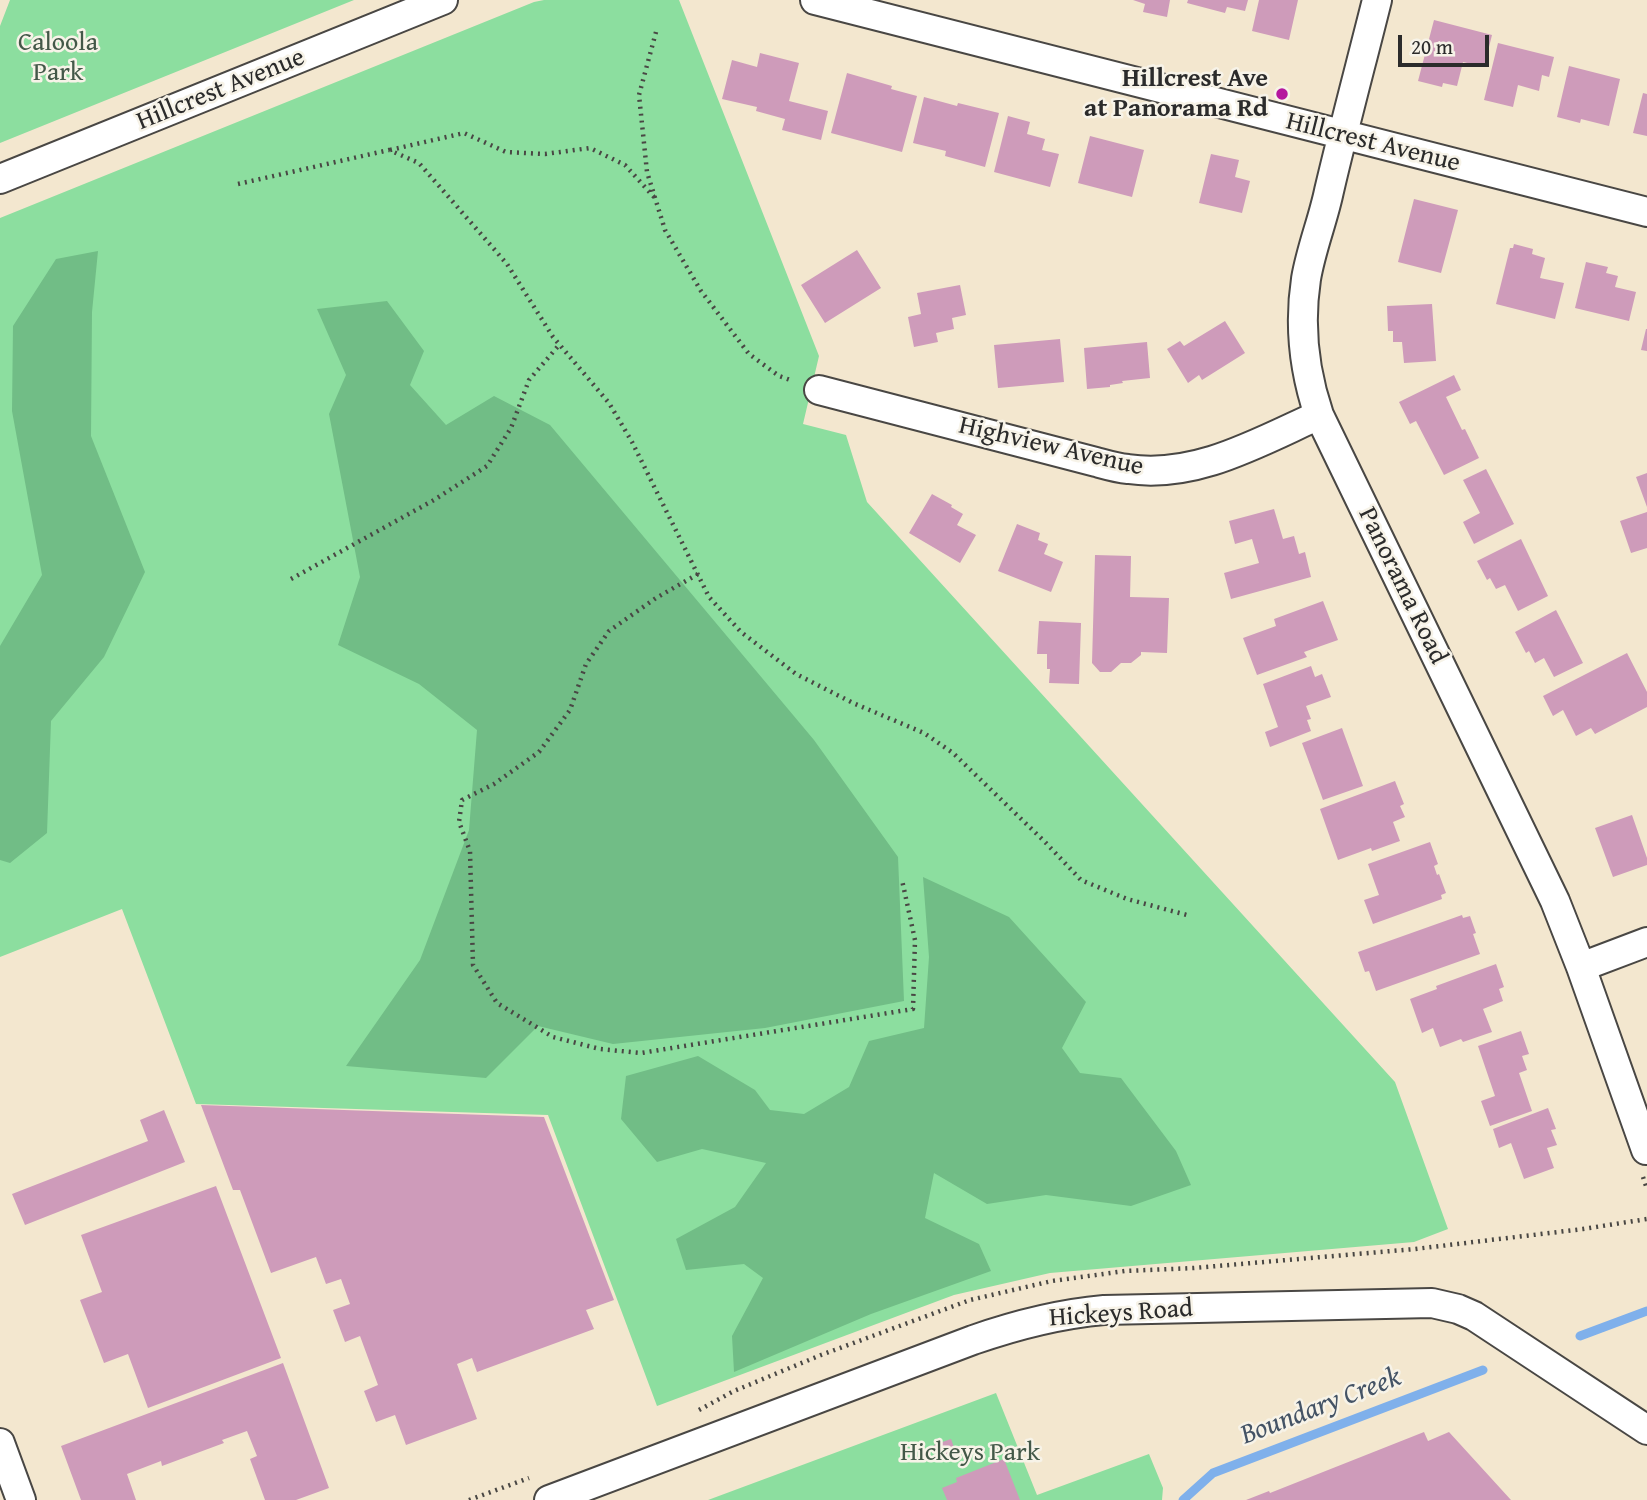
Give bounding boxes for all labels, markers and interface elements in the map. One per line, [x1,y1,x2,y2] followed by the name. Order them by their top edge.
[1402,21,1493,65] scale bar
[18,27,98,88] park label: Caloola Park
[1411,31,1453,62] text: 20 m
[132,42,310,138] street label: Hillcrest Avenue
[1084,63,1268,124] place label: Hillcrest Ave at Panorama Rd
[1274,86,1290,102] marker: Hillcrest Ave at Panorama Rd
[1283,106,1463,180] street label: Hillcrest Avenue
[956,411,1146,483] street label: Highview Avenue
[1351,503,1453,669] street label: Panorama Road
[1048,1293,1194,1335] street label: Hickeys Road
[1236,1361,1406,1453] water label: Boundary Creek
[900,1437,1040,1469] park label: Hickeys Park

